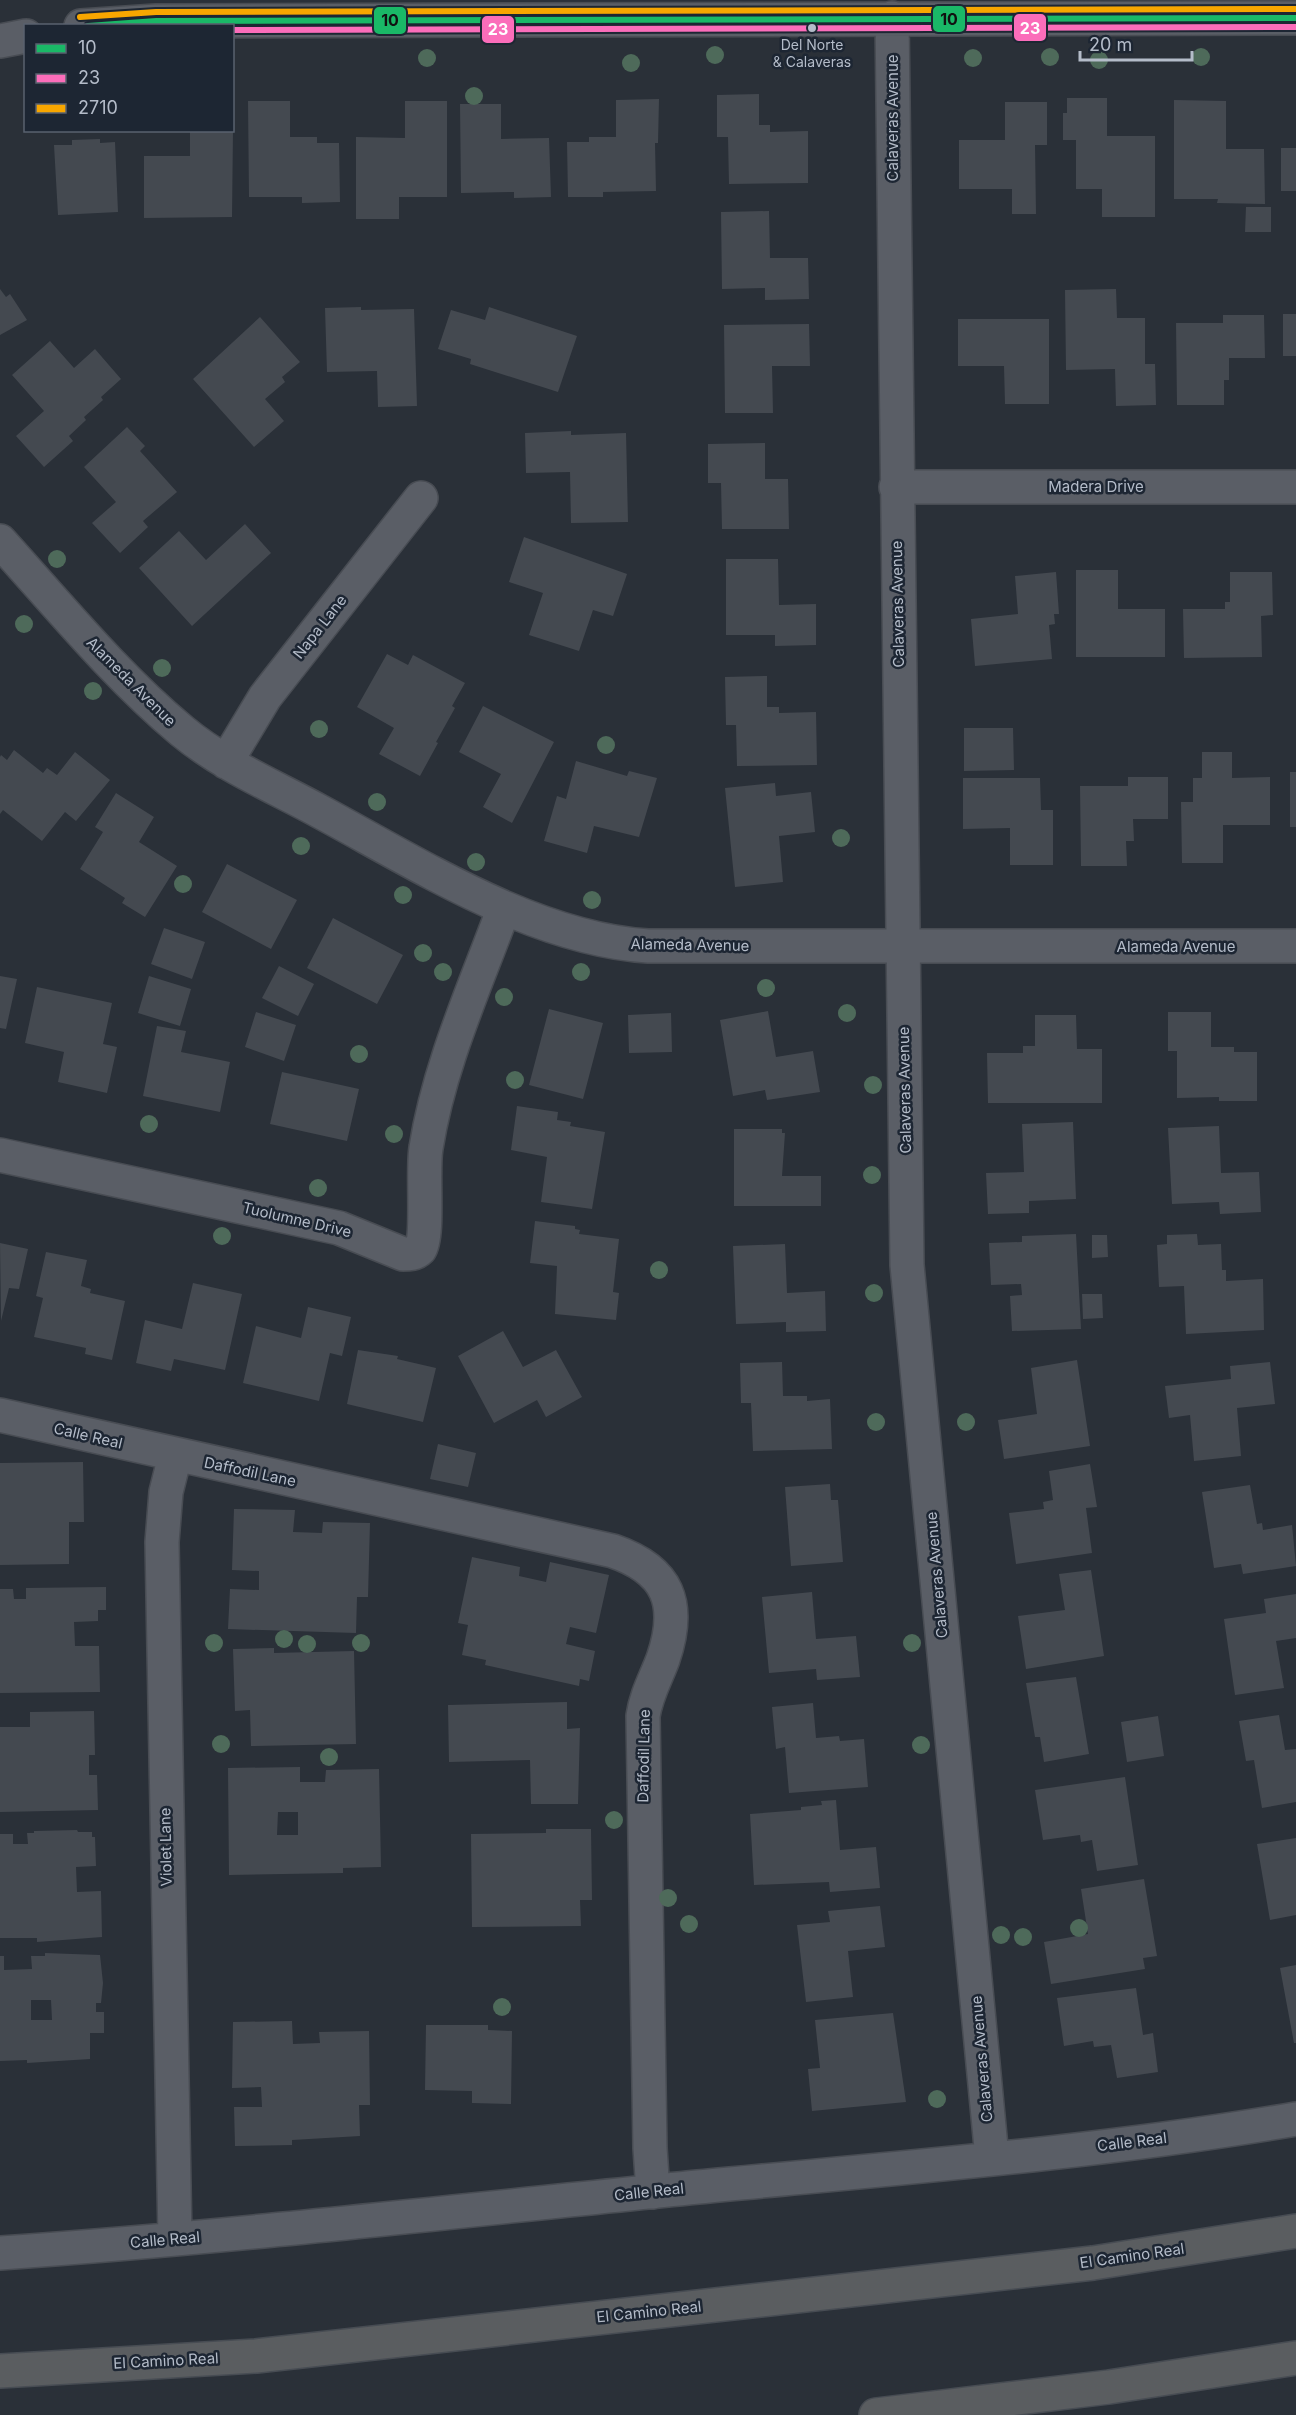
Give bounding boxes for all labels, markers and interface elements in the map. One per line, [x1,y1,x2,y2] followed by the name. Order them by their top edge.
[932,5,966,33] line badge: 10
[373,6,407,35] line badge: 10
[940,9,958,29] text: 10
[381,10,399,30] text: 10
[1013,13,1047,42] line badge: 23
[481,15,515,44] line badge: 23
[1020,18,1040,38] text: 23
[488,19,508,39] text: 23
[806,22,818,34] marker: Del Norte & Calaveras
[24,24,234,132] legend
[1080,24,1192,62] scale bar
[1089,34,1132,55] text: 20 m
[773,36,851,70] place label: Del Norte & Calaveras
[78,37,97,58] text: 10
[883,55,902,182] street label: Calaveras Avenue
[78,67,100,88] text: 23
[78,97,118,118] text: 2710
[1048,477,1144,496] street label: Madera Drive
[887,540,908,668] street label: Calaveras Avenue
[289,591,351,663] street label: Napa Lane
[83,633,180,730] street label: Alameda Avenue
[630,934,750,955] street label: Alameda Avenue
[1117,937,1235,956] street label: Alameda Avenue
[894,1026,915,1154] street label: Calaveras Avenue
[241,1198,353,1241] street label: Tuolumne Drive
[52,1418,124,1453] street label: Calle Real
[202,1452,298,1491] street label: Daffodil Lane
[922,1511,952,1639] street label: Calaveras Avenue
[633,1709,654,1803] street label: Daffodil Lane
[155,1807,176,1887] street label: Violet Lane
[967,1995,997,2123] street label: Calaveras Avenue
[1096,2128,1168,2155] street label: Calle Real
[613,2178,685,2205] street label: Calle Real
[129,2227,201,2252] street label: Calle Real
[1078,2239,1185,2272] street label: El Camino Real
[596,2297,702,2326] street label: El Camino Real
[113,2348,219,2373] street label: El Camino Real

